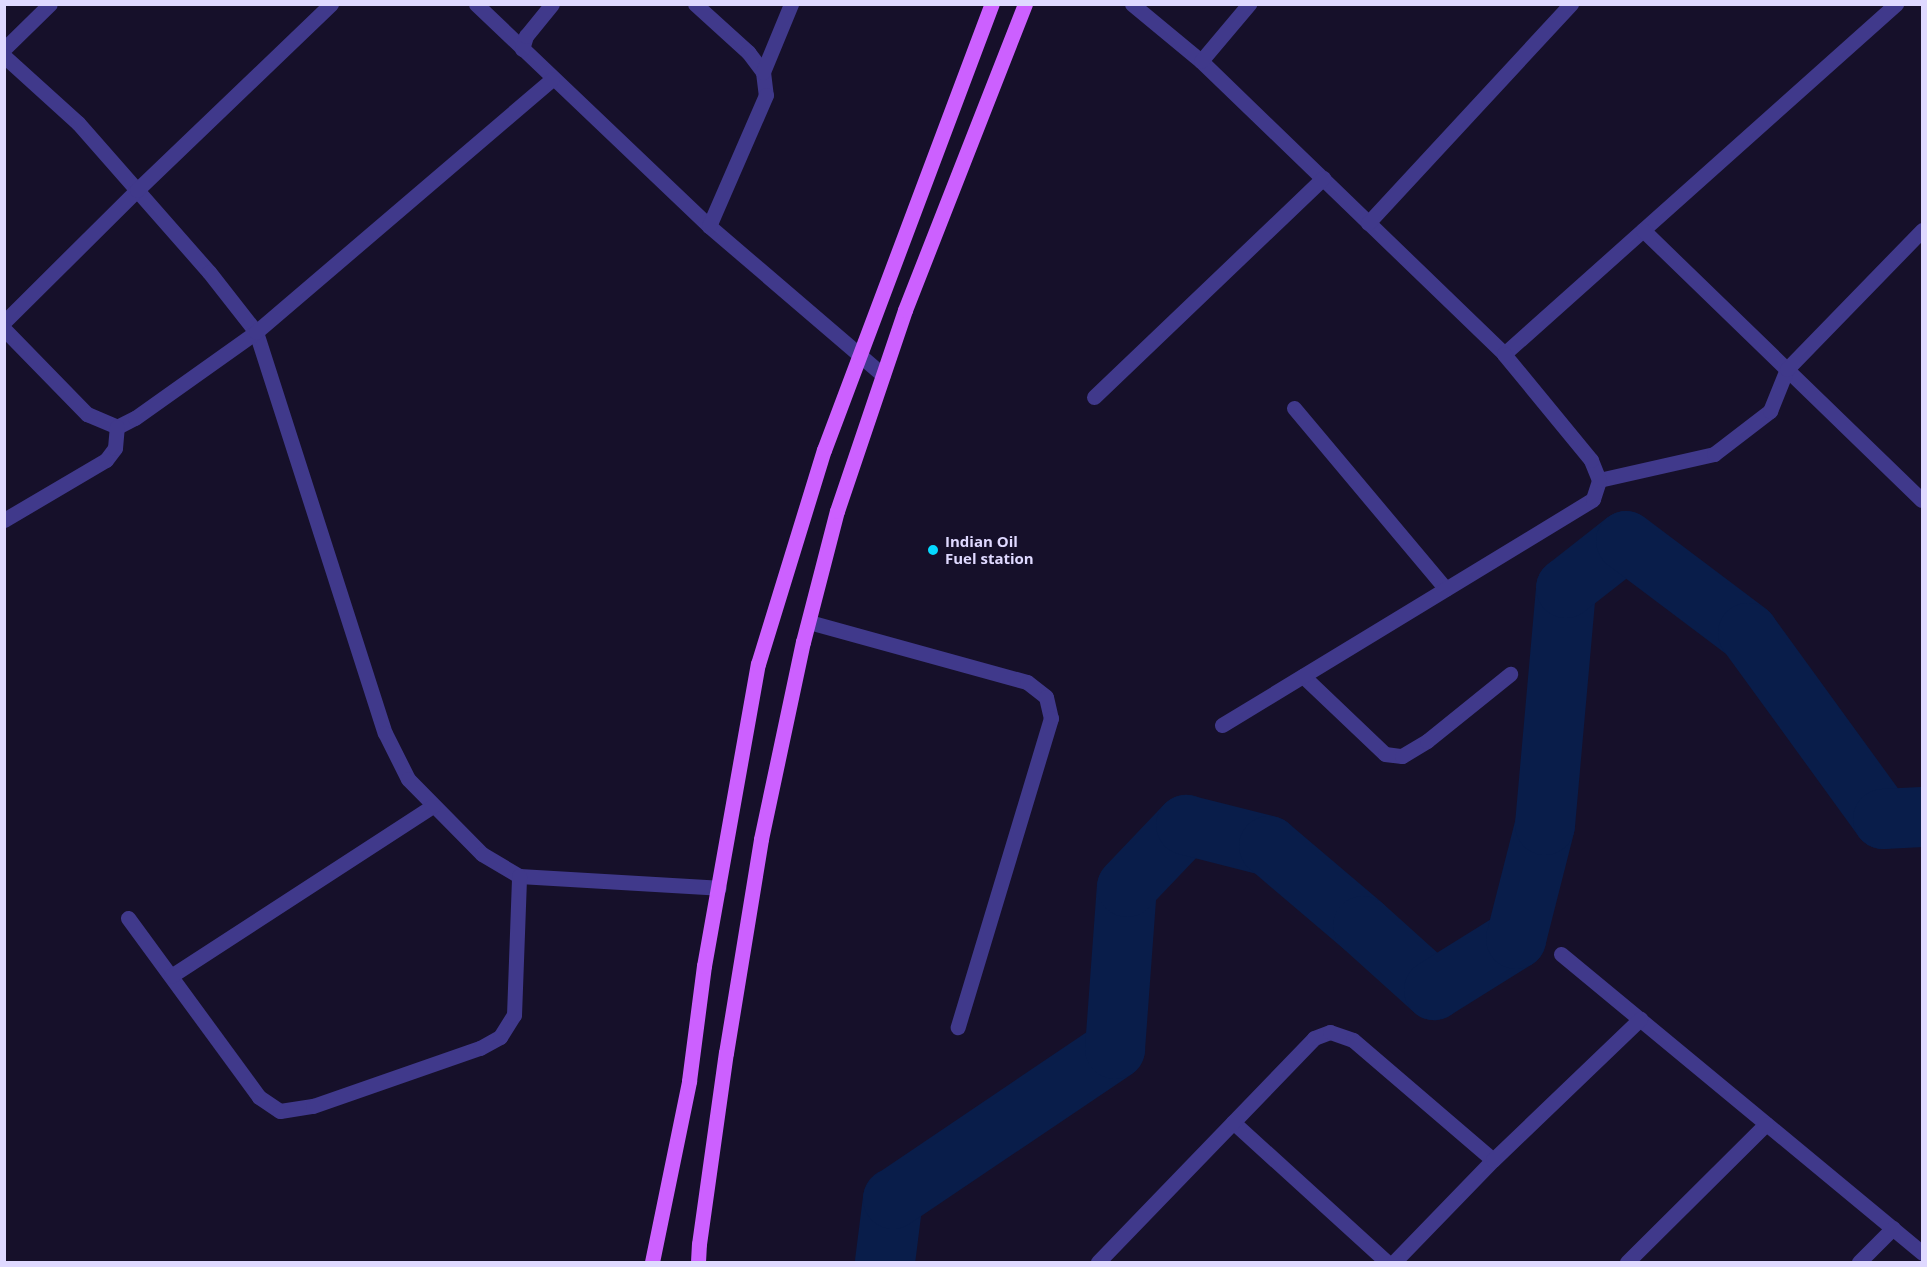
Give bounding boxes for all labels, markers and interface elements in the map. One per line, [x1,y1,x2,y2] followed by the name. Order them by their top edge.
[945,532,1034,567] place label: Indian Oil Fuel station
[926,543,940,557] marker: Indian Oil Fuel station

